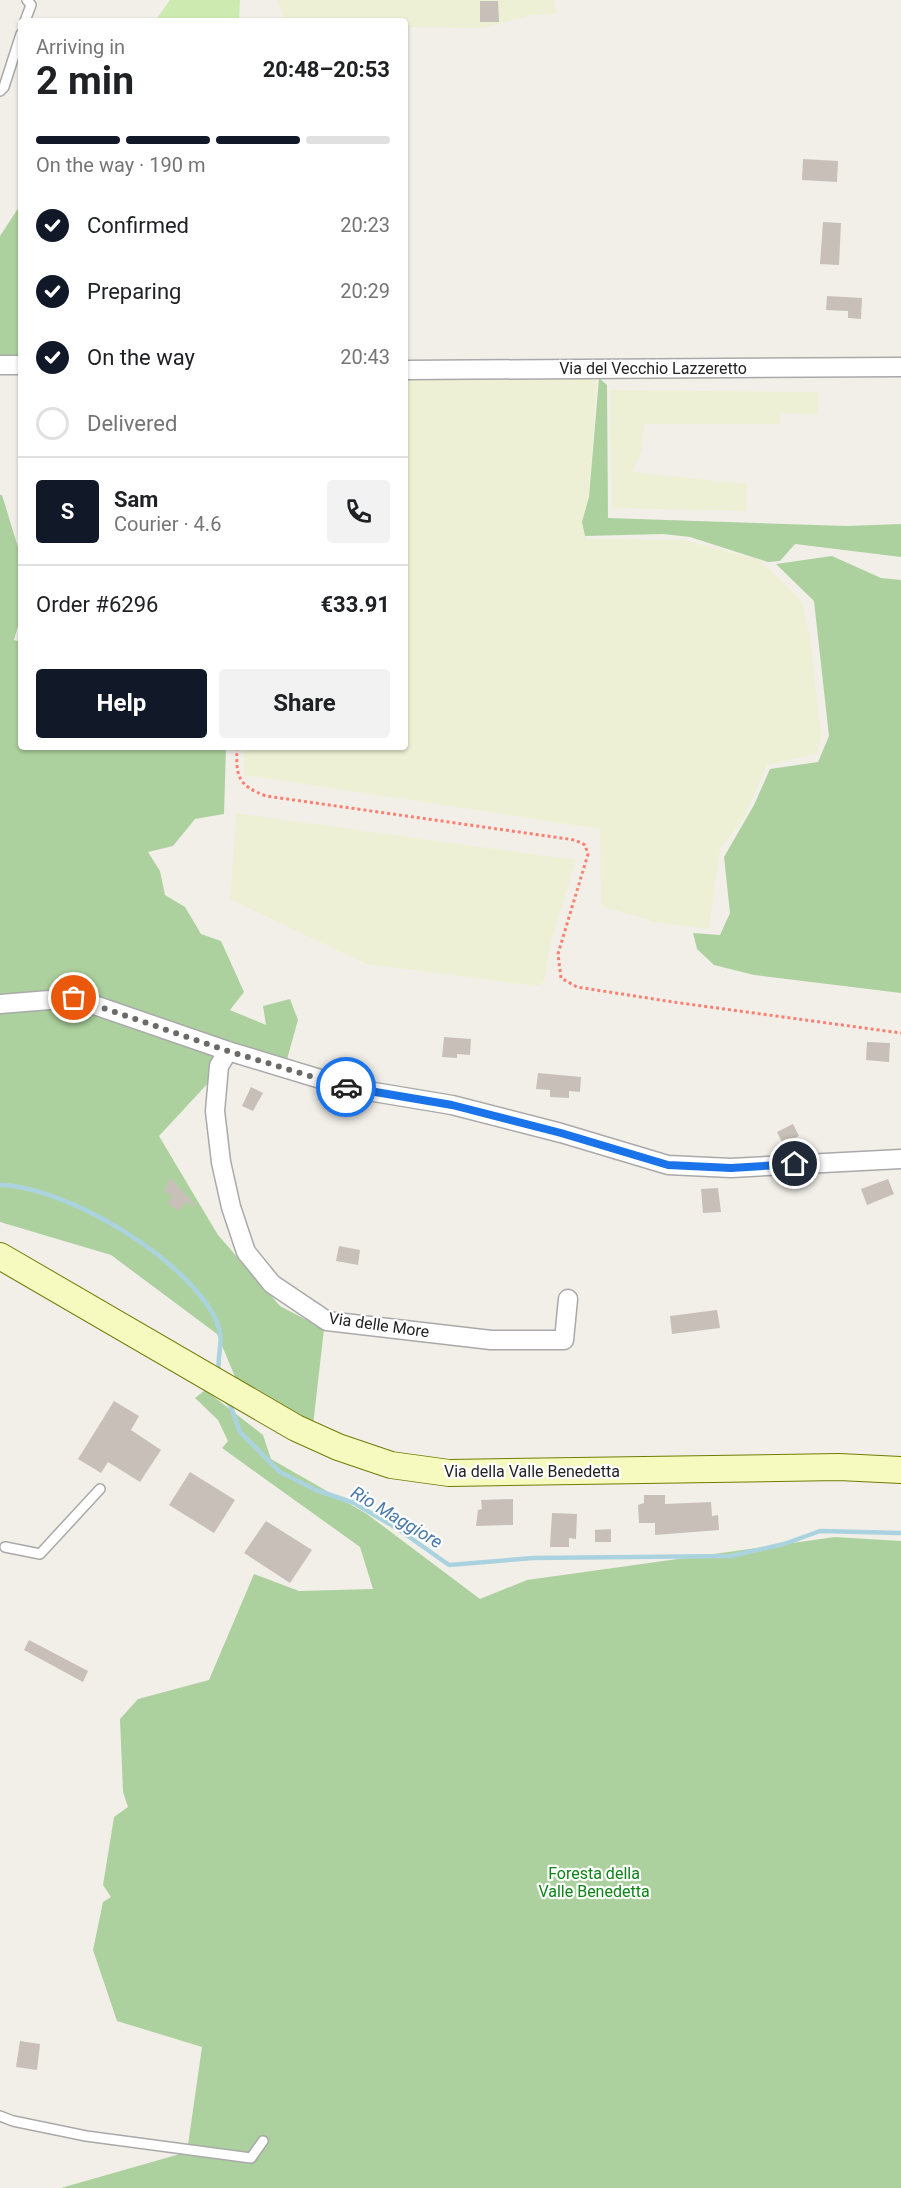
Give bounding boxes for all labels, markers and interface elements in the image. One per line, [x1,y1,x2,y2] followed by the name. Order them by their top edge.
[36,35,125,59] text: Arriving in
[263,57,390,82] text: 20:48–20:53
[36,58,134,104] text: 2 min
[36,153,205,177] text: On the way · 190 m
[36,209,69,242] icon: check
[87,213,189,238] text: Confirmed
[340,213,390,237] text: 20:23
[36,275,69,308] icon: check
[87,279,181,304] text: Preparing
[340,279,390,303] text: 20:29
[36,341,69,374] icon: check
[87,345,195,370] text: On the way
[340,345,390,369] text: 20:43
[559,359,747,378] street label: Via del Vecchio Lazzeretto
[87,411,177,436] text: Delivered
[327,480,390,543] button: phone
[114,487,158,512] text: Sam
[61,499,74,524] text: S
[114,512,221,536] text: Courier · 4.6
[36,592,158,617] text: Order #6296
[321,592,390,617] text: €33.91
[36,669,207,738] button: Help
[219,669,390,738] button: Share
[48,972,99,1023] pin
[57,981,90,1014] icon: bag
[316,1057,376,1117] courier
[330,1071,363,1104] icon: car
[769,1138,820,1189] pin
[778,1147,811,1180] icon: home
[327,1309,431,1341] street label: Via delle More
[444,1462,620,1481] street label: Via della Valle Benedetta
[347,1481,447,1553] water label: Rio Maggiore
[538,1864,650,1901] park label: Foresta della Valle Benedetta

